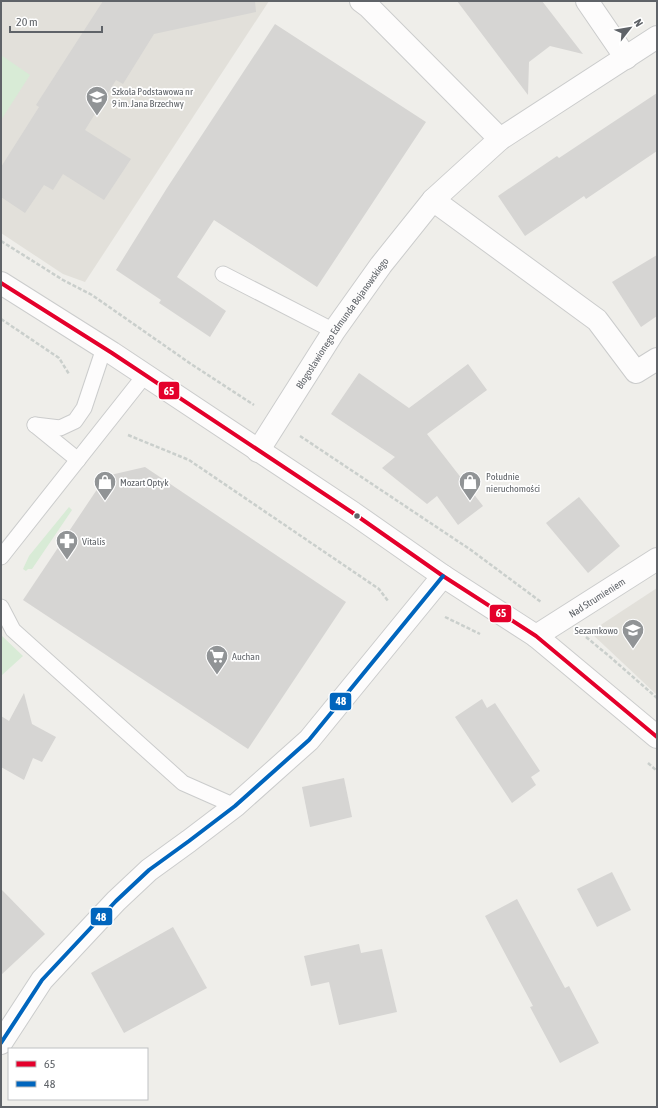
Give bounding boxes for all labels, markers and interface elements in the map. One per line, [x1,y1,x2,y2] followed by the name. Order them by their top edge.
[10,8,102,34] scale bar
[610,8,650,48] north arrow
[16,15,38,29] text: 20 m
[632,17,645,29] text: N
[84,84,110,117] school or university icon: Szkoła Podstawowa nr 9 im. Jana Brzechwy
[112,86,194,109] place label: Szkoła Podstawowa nr 9 im. Jana Brzechwy
[293,255,390,391] street label: Błogosławionego Edmunda Bojanowskiego
[158,381,180,400] line badge: 65
[164,385,174,397] text: 65
[92,469,118,502] shop icon: Mozart Optyk
[457,469,483,502] shop icon: Południe nieruchomości
[486,471,540,494] place label: Południe nieruchomości
[120,477,169,488] place label: Mozart Optyk
[352,511,362,521] unlabelled marker
[54,528,80,561] pharmacy icon: Vitalis
[82,536,106,547] place label: Vitalis
[567,575,627,619] street label: Nad Strumieniem
[489,604,512,623] line badge: 65
[496,607,506,619] text: 65
[620,617,646,650] school or university icon: Sezamkowo
[574,625,618,636] place label: Sezamkowo
[204,643,230,676] supermarket icon: Auchan
[232,651,260,662] place label: Auchan
[329,692,352,711] line badge: 48
[335,695,346,707] text: 48
[90,907,113,926] line badge: 48
[95,911,106,923] text: 48
[8,1048,148,1100] legend
[44,1057,55,1071] text: 65
[44,1077,56,1091] text: 48

